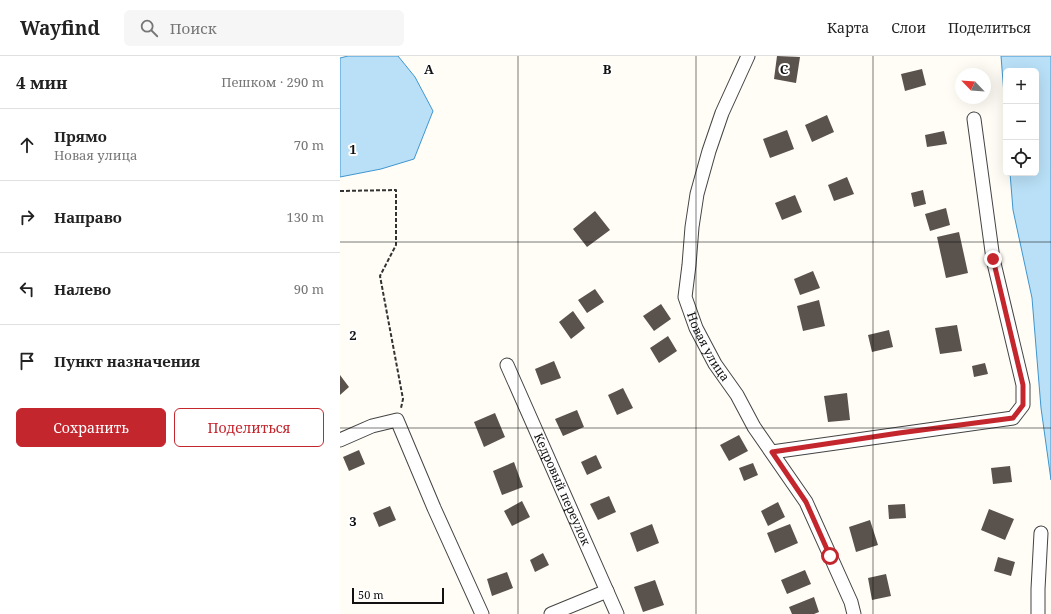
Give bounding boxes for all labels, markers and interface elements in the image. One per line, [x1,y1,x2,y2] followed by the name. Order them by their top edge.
[124,10,404,46] search box
[20,15,100,41] text: Wayfind
[138,17,160,39] icon: search
[170,18,217,38] text: Поиск
[827,18,869,37] text: Карта
[891,18,926,37] text: Слои
[948,18,1031,37] text: Поделиться
[424,60,434,78] text: A
[603,60,612,78] text: B
[780,60,789,78] text: C
[955,68,991,104] north arrow
[1003,68,1039,176] map controls
[1003,68,1039,104] button: +
[16,71,68,94] text: 4 мин
[221,73,324,91] text: Пешком · 290 m
[1003,104,1039,140] button: −
[54,126,107,146] text: Прямо
[16,134,38,156] icon: ahead
[294,136,324,154] text: 70 m
[349,140,357,158] text: 1
[1003,140,1039,176] button: locate
[54,146,137,164] text: Новая улица
[16,206,38,228] icon: right
[54,207,122,227] text: Направо
[287,208,324,226] text: 130 m
[984,250,1002,268] route end
[16,278,38,300] icon: left
[54,279,111,299] text: Налево
[294,280,324,298] text: 90 m
[683,309,734,385] street label: Новая улица
[349,326,357,344] text: 2
[16,350,38,372] icon: arrive
[54,351,200,371] text: Пункт назначения
[16,408,166,447] button: Сохранить
[174,408,324,447] button: Поделиться
[530,430,595,549] street label: Кедровый переулок
[349,512,357,530] text: 3
[821,547,839,565] route start
[352,586,444,605] scale bar
[358,587,384,602] text: 50 m

